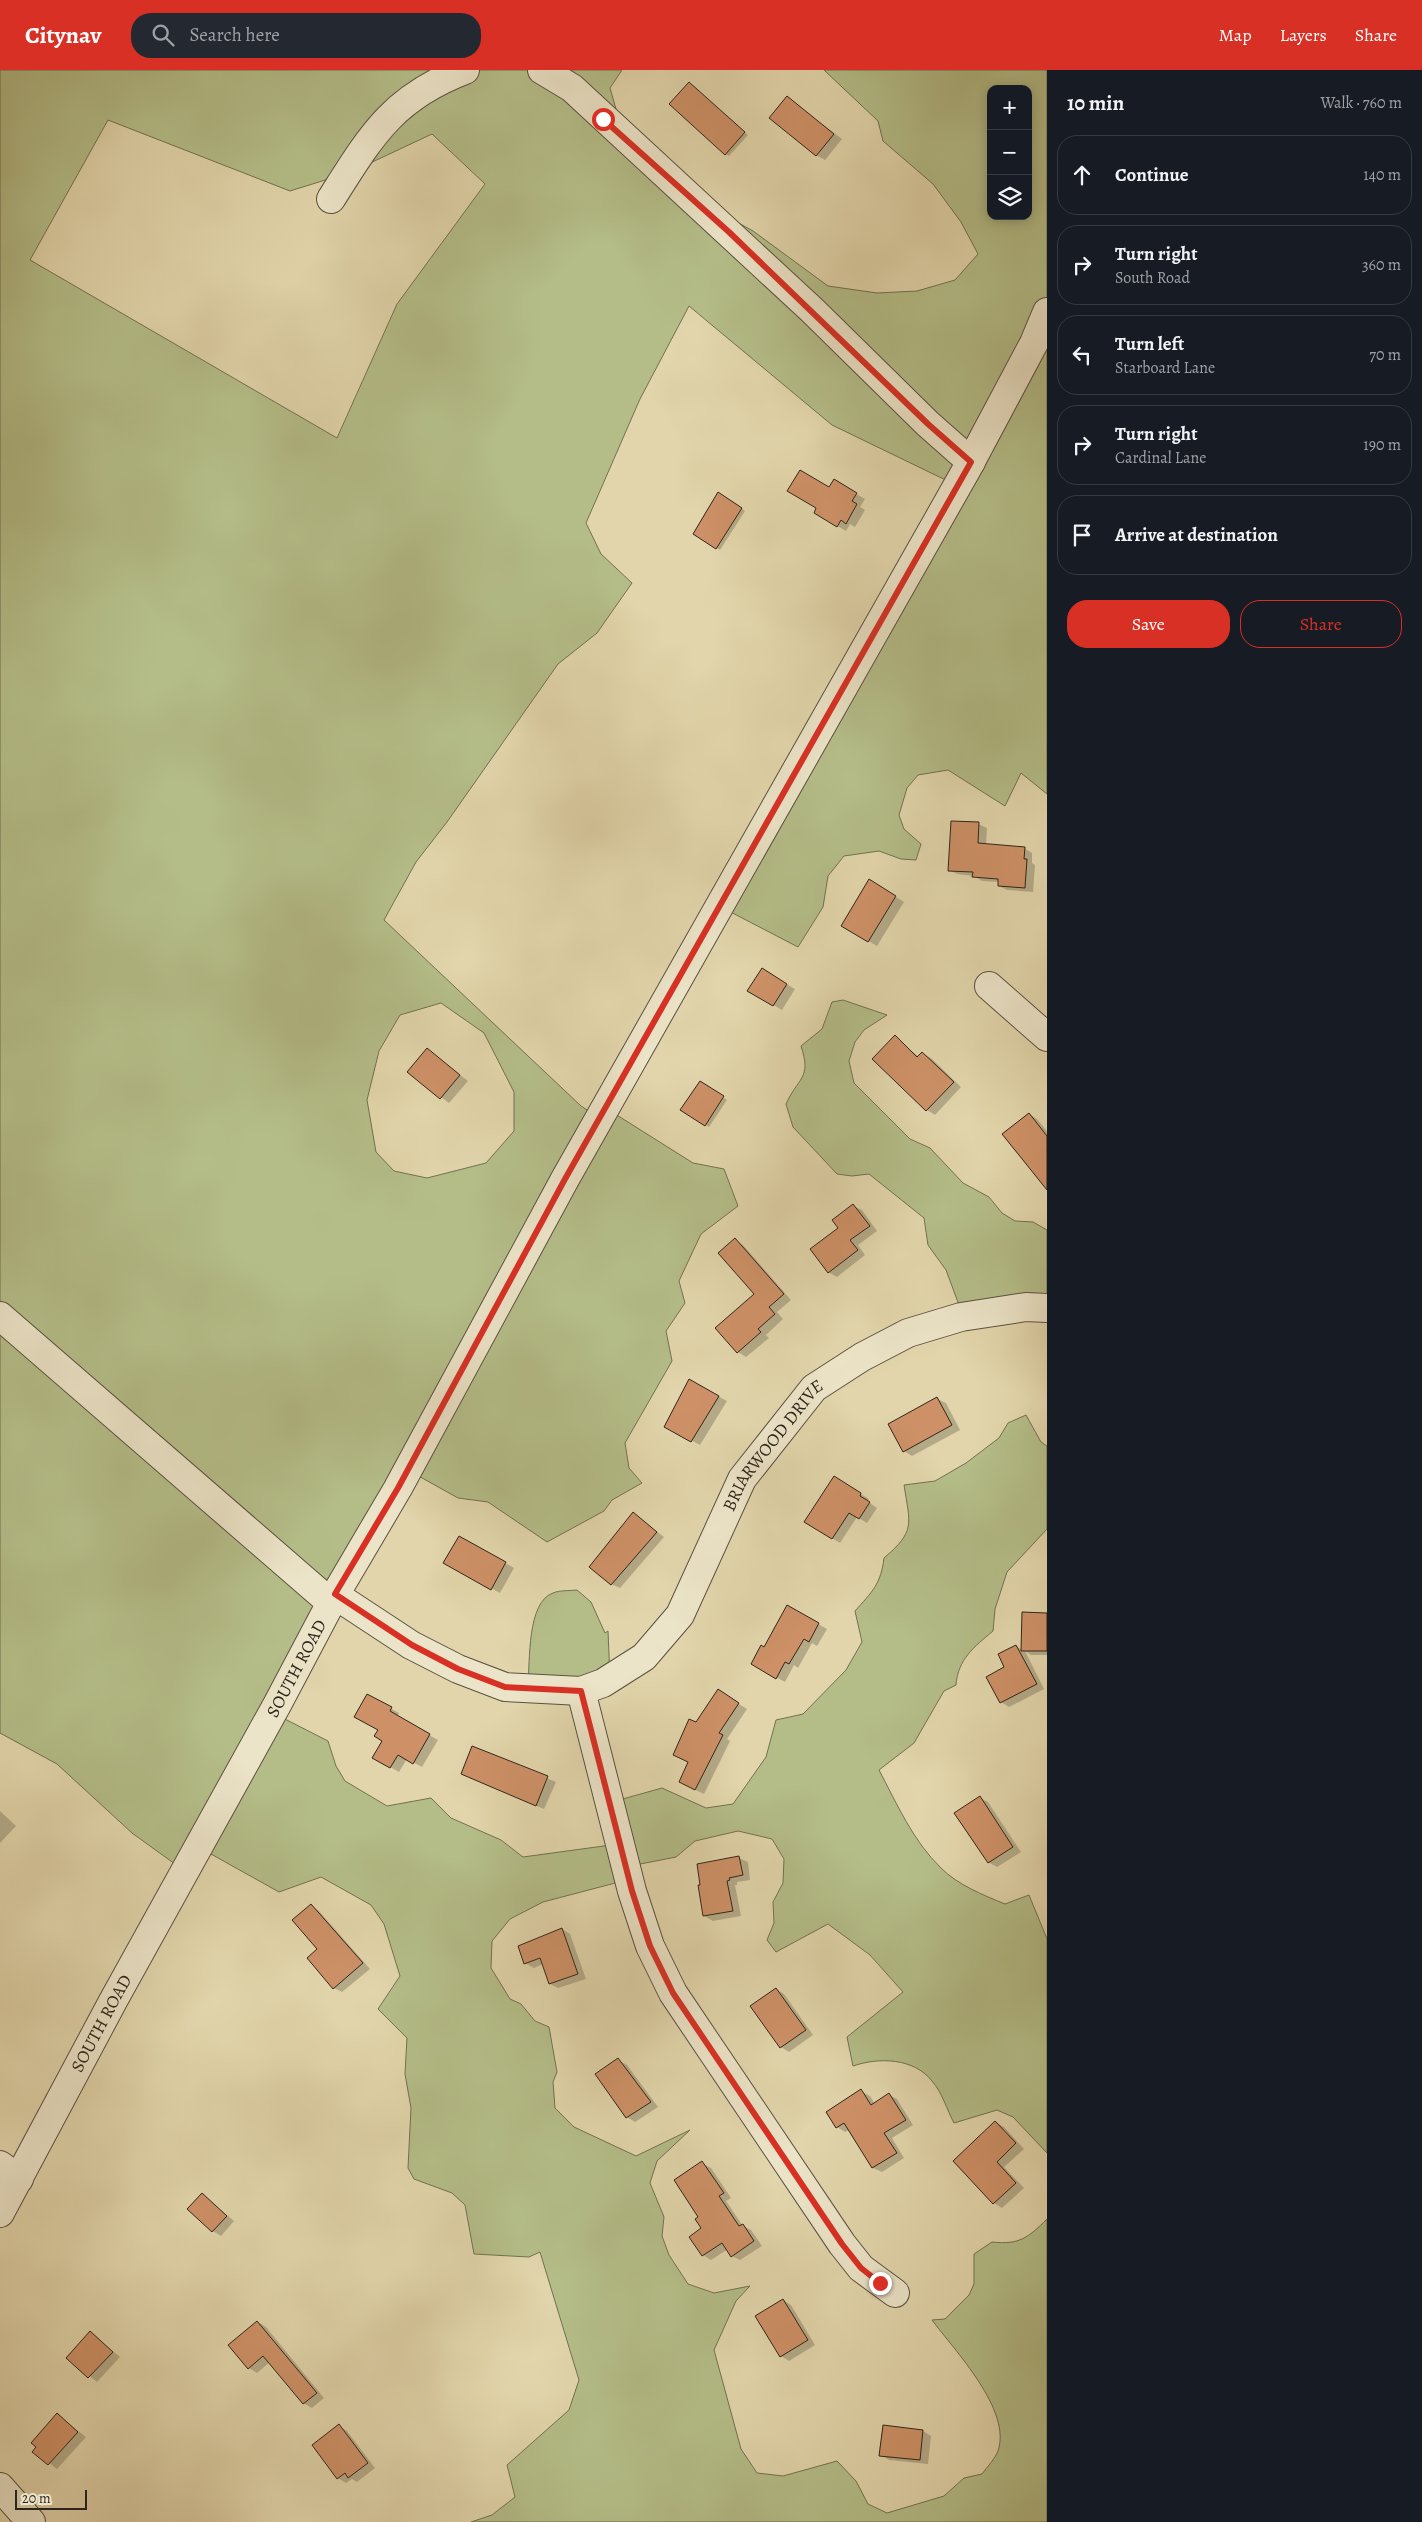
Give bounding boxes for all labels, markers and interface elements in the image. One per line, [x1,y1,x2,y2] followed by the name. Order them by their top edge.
[131,13,481,58] search box
[25,19,101,51] text: Citynav
[149,21,177,49] icon: search
[189,22,280,48] text: Search here
[1219,23,1252,47] text: Map
[1280,23,1327,47] text: Layers
[1355,23,1397,47] text: Share
[987,85,1032,220] map controls
[987,85,1032,130] button: +
[1067,89,1124,117] text: 10 min
[1320,92,1402,114] text: Walk · 760 m
[592,108,615,131] route start
[987,130,1032,175] button: −
[1068,161,1096,189] icon: ahead
[1115,162,1189,188] text: Continue
[1363,164,1401,186] text: 140 m
[987,175,1032,220] button: layers
[1115,241,1197,267] text: Turn right
[1068,251,1096,279] icon: right
[1362,254,1401,276] text: 360 m
[1115,267,1190,289] text: South Road
[1115,331,1184,357] text: Turn left
[1068,341,1096,369] icon: left
[1369,344,1401,366] text: 70 m
[1115,357,1215,379] text: Starboard Lane
[1115,421,1197,447] text: Turn right
[1068,431,1096,459] icon: right
[1363,434,1401,456] text: 190 m
[1115,447,1206,469] text: Cardinal Lane
[1068,521,1096,549] icon: arrive
[1115,522,1278,548] text: Arrive at destination
[1067,600,1230,648] button: Save
[1240,600,1402,648] button: Share
[717,1373,827,1515] street label: BRIARWOOD DRIVE
[260,1615,332,1722] street label: SOUTH ROAD
[65,1970,137,2076] street label: SOUTH ROAD
[869,2272,892,2295] route end
[15,2487,88,2510] scale bar
[22,2489,51,2508] text: 20 m

